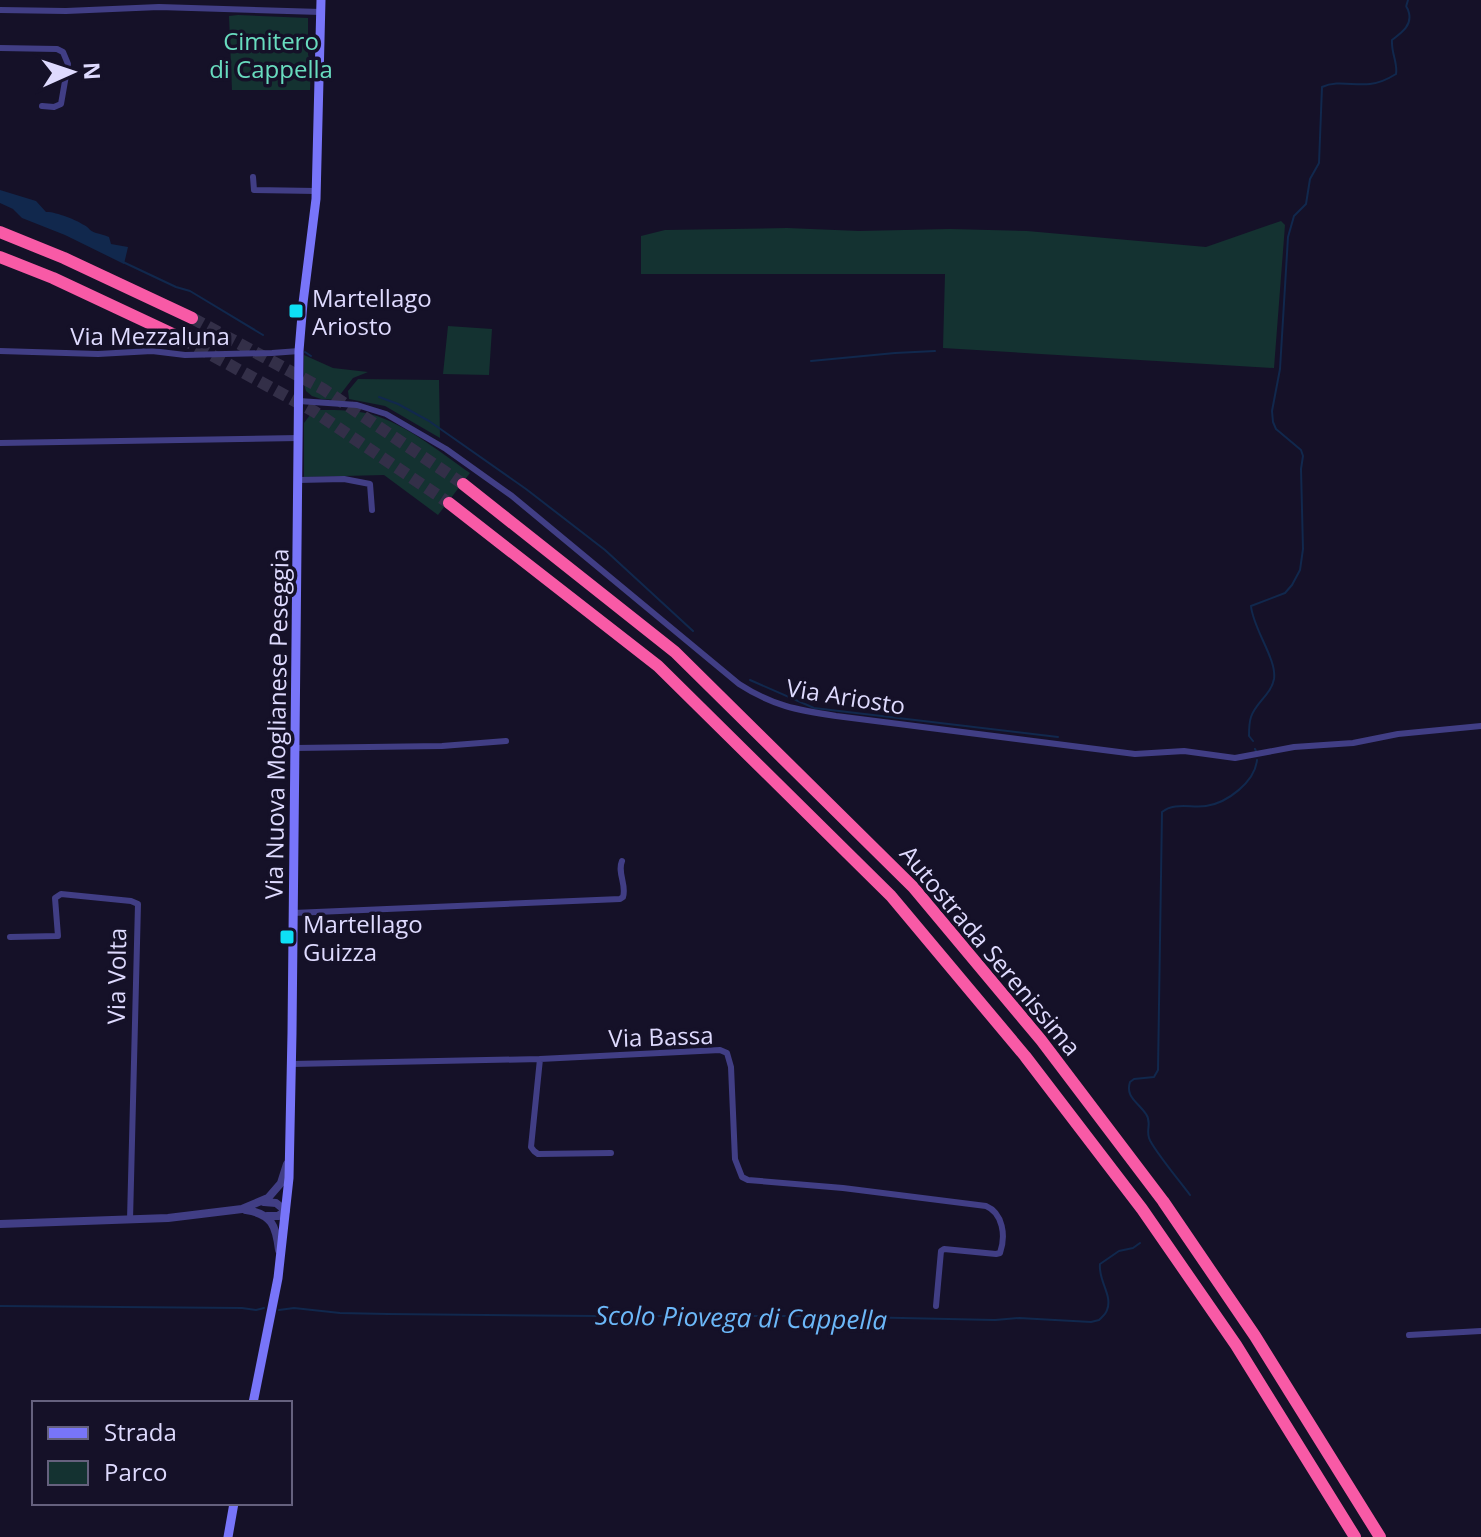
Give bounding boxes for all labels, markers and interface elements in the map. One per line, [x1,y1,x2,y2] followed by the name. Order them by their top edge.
[209,24,333,85] park label: Cimitero di Cappella
[32,32,112,112] north arrow
[78,61,108,81] text: N
[312,281,432,342] place label: Martellago Ariosto
[287,302,305,320] marker: Martellago Ariosto
[70,319,230,352] street label: Via Mezzaluna
[256,548,296,900] street label: Via Nuova Moglianese Peseggia
[784,670,908,722] street label: Via Ariosto
[893,838,1089,1062] street label: Autostrada Serenissima
[303,907,423,968] place label: Martellago Guizza
[99,927,133,1025] street label: Via Volta
[278,928,296,946] marker: Martellago Guizza
[608,1018,714,1054] street label: Via Bassa
[595,1296,888,1338] water label: Scolo Piovega di Cappella
[32,1401,292,1505] legend
[104,1415,177,1448] text: Strada
[104,1455,168,1488] text: Parco

